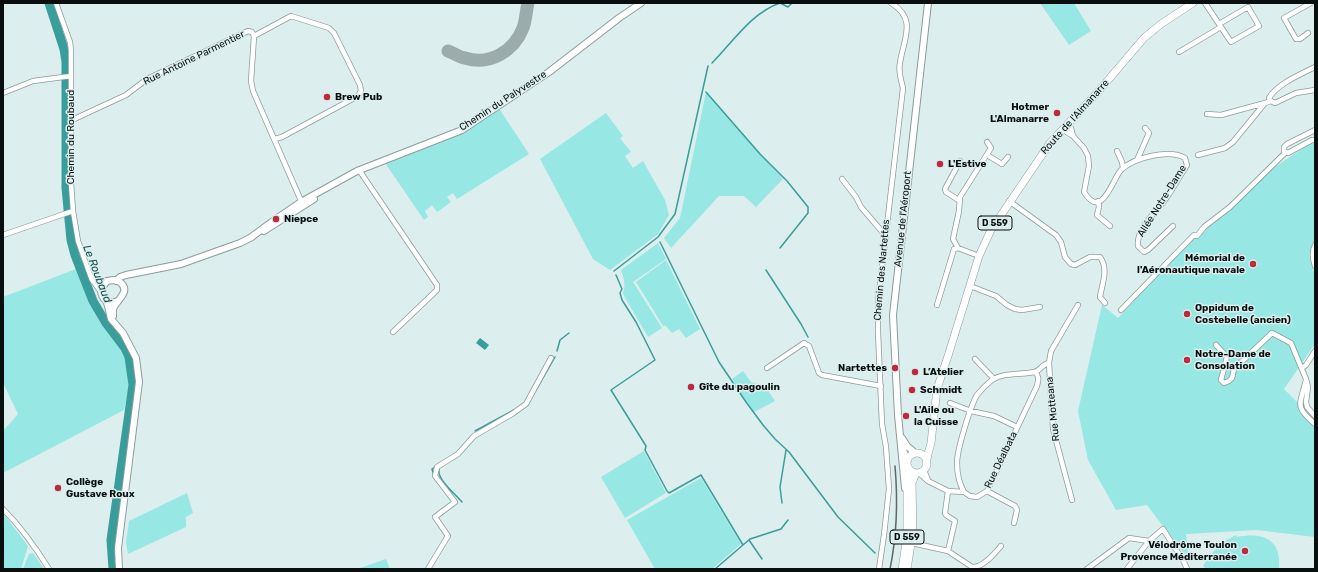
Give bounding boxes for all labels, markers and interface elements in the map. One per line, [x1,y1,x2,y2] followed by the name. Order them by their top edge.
[141,28,247,88] street label: Rue Antoine Parmentier
[457,68,549,134] street label: Chemin du Palyvestre
[1038,77,1112,157] street label: Route de l'Almanarre
[65,90,77,184] street label: Chemin du Roubaud
[335,91,382,103] place label: Brew Pub
[322,92,332,102] marker: Brew Pub
[990,101,1049,124] place label: Hotmer L'Almanarre
[1052,108,1062,118] marker: Hotmer L'Almanarre
[948,158,986,170] place label: L'Estive
[935,159,945,169] marker: L'Estive
[1135,163,1189,239] street label: Allée Notre-Dame
[892,170,914,268] street label: Avenue de l'Aéroport
[284,213,318,225] place label: Niepce
[271,214,281,224] marker: Niepce
[978,216,1012,230] road number: D 559
[872,219,892,321] street label: Chemin des Nartettes
[80,243,114,305] water label: Le Roubaud
[1137,252,1245,276] place label: Mémorial de l'Aéronautique navale
[1248,259,1258,269] marker: Mémorial de l'Aéronautique navale
[1195,302,1291,326] place label: Oppidum de Costebelle (ancien)
[1182,309,1192,319] marker: Oppidum de Costebelle (ancien)
[1195,348,1271,372] place label: Notre-Dame de Consolation
[1182,355,1192,365] marker: Notre-Dame de Consolation
[838,362,887,374] place label: Nartettes
[890,363,900,373] marker: Nartettes
[923,366,963,378] place label: L’Atelier
[910,367,920,377] marker: L’Atelier
[1044,376,1062,442] street label: Rue Motteana
[699,381,780,393] place label: Gîte du pagoulin
[686,382,696,392] marker: Gîte du pagoulin
[920,384,962,396] place label: Schmidt
[907,385,917,395] marker: Schmidt
[914,404,958,428] place label: L'Aile ou la Cuisse
[901,411,911,421] marker: L'Aile ou la Cuisse
[982,430,1020,490] street label: Rue Déalbata
[66,476,135,500] place label: Collège Gustave Roux
[53,483,63,493] marker: Collège Gustave Roux
[890,530,924,544] road number: D 559
[1121,539,1237,562] place label: Vélodrôme Toulon Provence Méditerranée
[1240,546,1250,556] marker: Vélodrôme Toulon Provence Méditerranée

